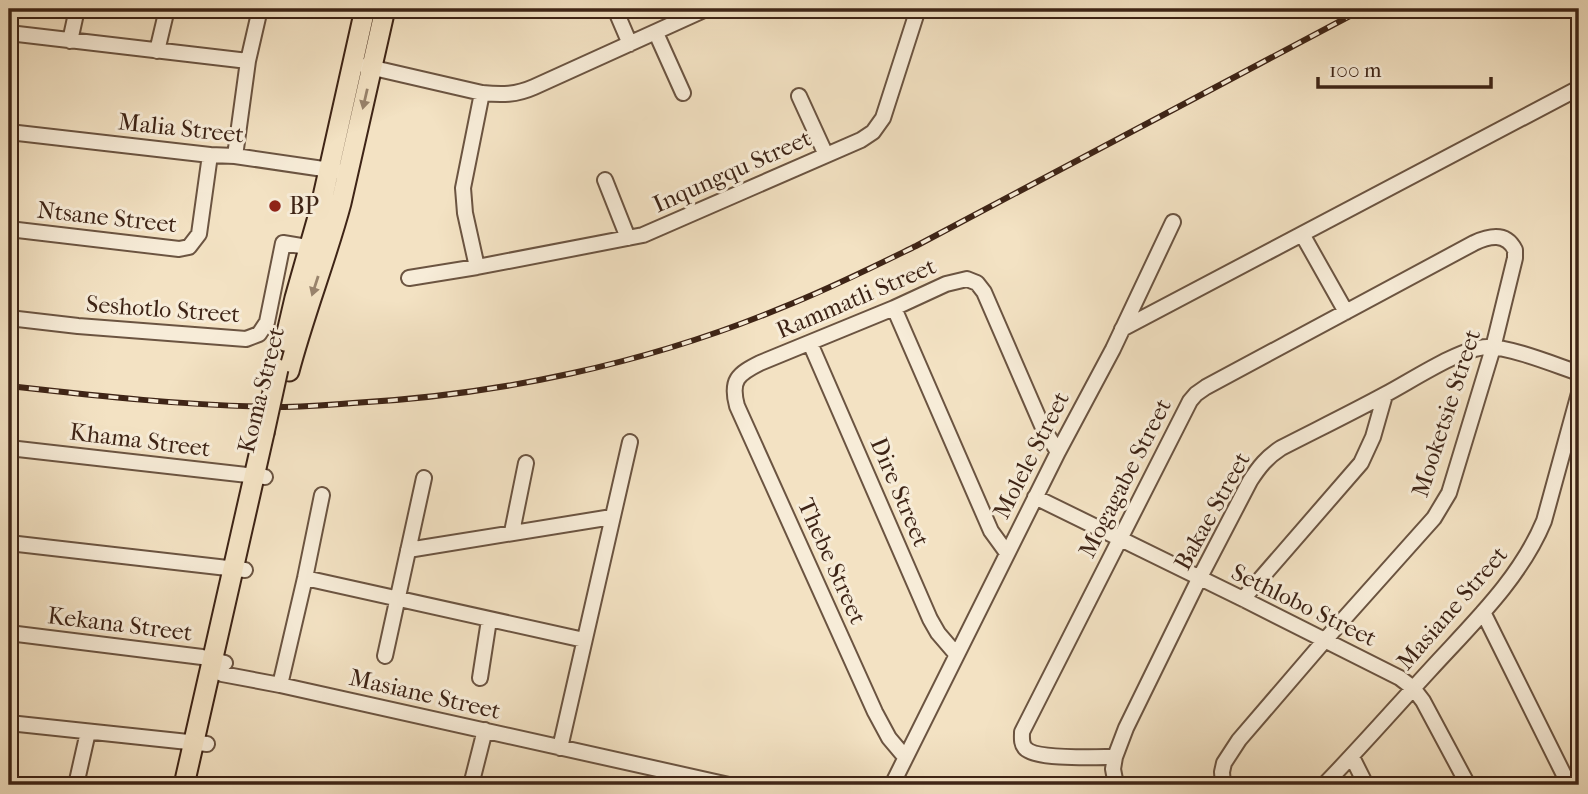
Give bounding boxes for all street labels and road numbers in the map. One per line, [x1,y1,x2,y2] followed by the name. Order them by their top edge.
[117,107,246,149] street label: Malia Street
[648,123,816,218] street label: Inqungqu Street
[36,196,179,238] street label: Ntsane Street
[772,252,940,344] street label: Rammatli Street
[85,290,241,328] street label: Seshotlo Street
[232,324,290,456] street label: Koma Street
[1406,325,1486,500] street label: Mooketsie Street
[987,386,1075,523] street label: Molele Street
[1073,393,1177,562] street label: Mogagabe Street
[68,417,212,463] street label: Khama Street
[864,433,936,551] street label: Dire Street
[1168,447,1256,575] street label: Bakae Street
[792,494,872,629] street label: Thebe Street
[1391,540,1513,675] street label: Masiane Street
[1227,558,1382,652] street label: Sethlobo Street
[46,601,194,647] street label: Kekana Street
[347,663,504,725] street label: Masiane Street

